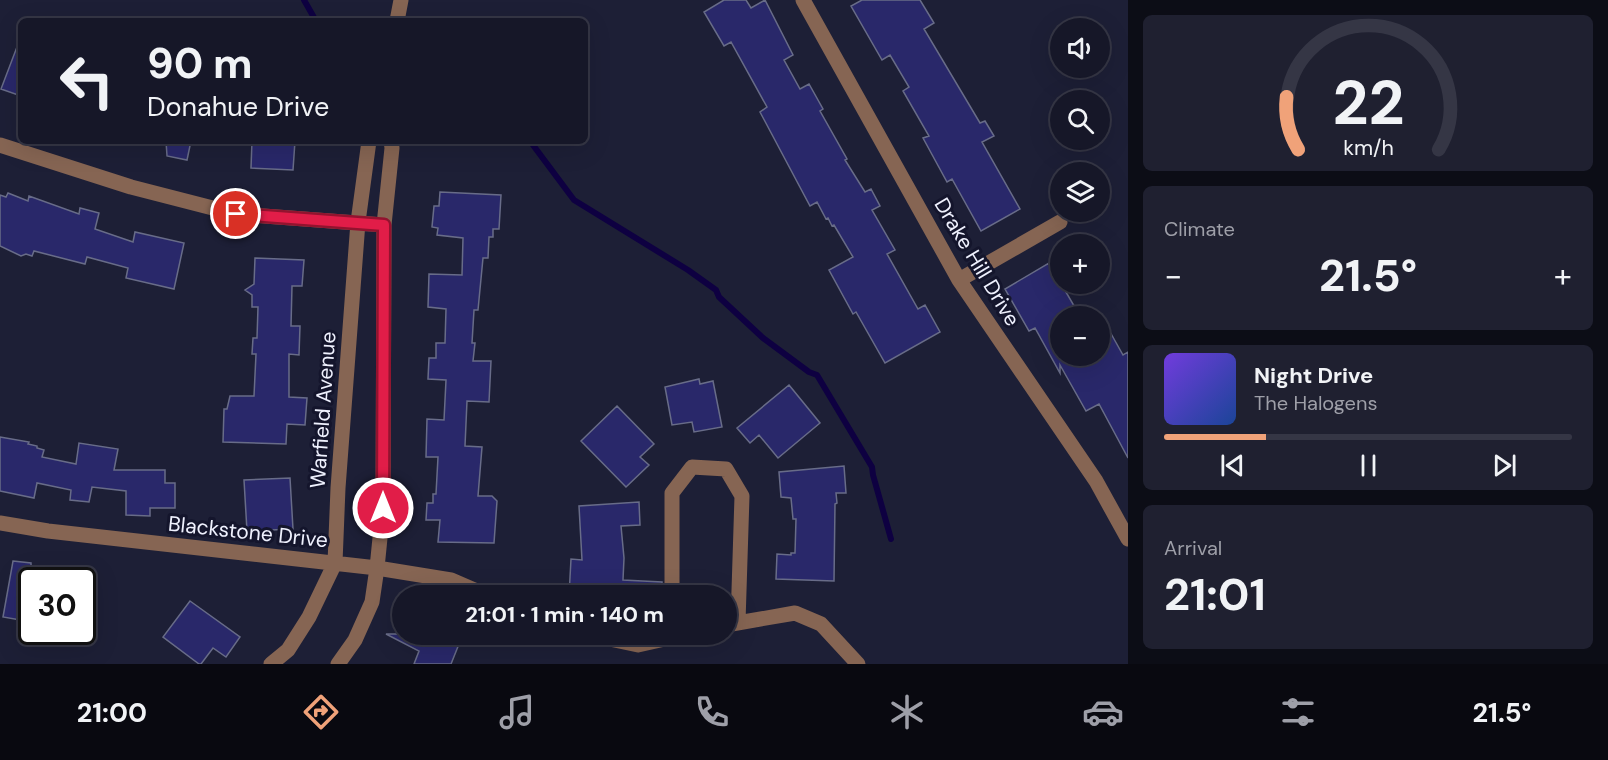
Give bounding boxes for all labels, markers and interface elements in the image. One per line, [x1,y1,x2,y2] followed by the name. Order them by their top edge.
[1050,18,1110,366] map controls
[1050,18,1110,78] button: sound
[147,36,253,91] text: 90 m
[48,42,126,120] icon: left
[1332,62,1404,143] text: 22
[147,89,329,124] text: Donahue Drive
[1050,90,1110,150] button: search
[1343,134,1393,162] text: km/h
[1050,162,1110,222] button: layers
[210,188,261,239] pin
[928,193,1026,331] street label: Drake Hill Drive
[219,197,252,230] icon: arrive
[1164,216,1235,242] text: Climate
[1050,234,1110,294] button: +
[1319,246,1417,305] text: 21.5°
[1164,254,1182,297] text: −
[1554,254,1572,297] text: +
[1050,306,1110,366] button: −
[304,331,342,489] street label: Warfield Avenue
[1254,361,1373,390] text: Night Drive
[1254,390,1377,416] text: The Halogens
[1216,449,1249,482] icon: previous
[1352,449,1385,482] icon: pause
[1488,449,1521,482] icon: next
[351,476,415,540] position arrow
[167,510,329,554] street label: Blackstone Drive
[1164,535,1222,561] text: Arrival
[1164,565,1266,624] text: 21:01
[18,567,96,645] speed limit sign: 30
[465,600,664,629] text: 21:01 · 1 min · 140 m
[300,691,342,733] icon: directions
[496,691,538,733] icon: music
[691,691,733,733] icon: phone
[886,691,928,733] icon: climate
[1082,691,1124,733] icon: car
[1277,691,1319,733] icon: filters
[77,695,147,730] text: 21:00
[1472,695,1531,730] text: 21.5°

